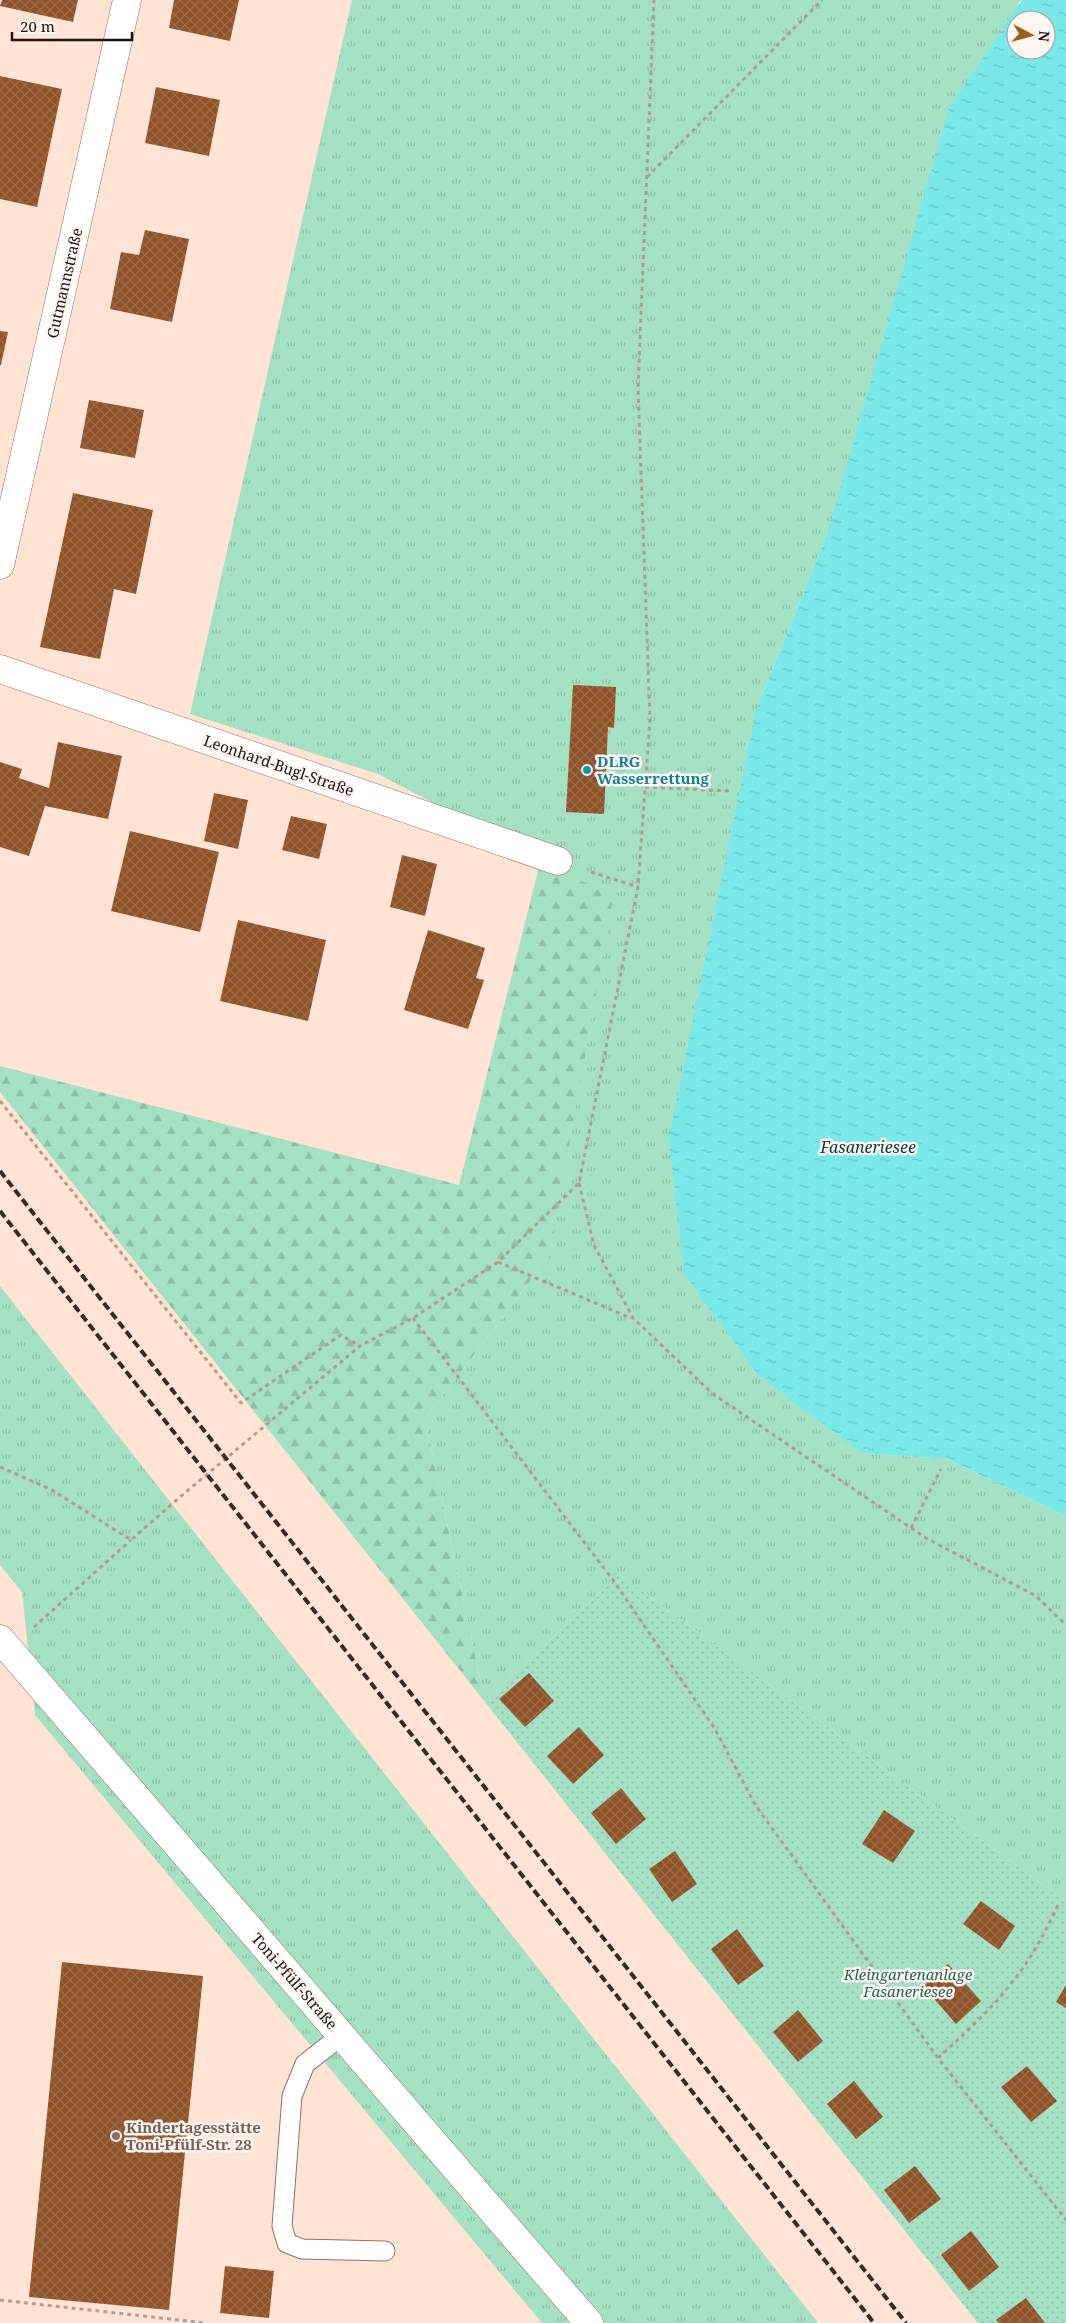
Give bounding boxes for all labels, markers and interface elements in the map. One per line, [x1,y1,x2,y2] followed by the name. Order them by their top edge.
[12,10,132,42] scale bar
[1006,10,1056,60] north arrow
[20,16,55,36] text: 20 m
[1034,30,1054,43] text: N
[42,226,86,340] street label: Gutmannstraße
[201,730,357,800] street label: Leonhard-Bugl-Straße
[597,751,709,788] place label: DLRG Wasserrettung
[581,764,593,776] marker: DLRG Wasserrettung
[819,1136,916,1158] water label: Fasaneriesee
[248,1929,342,2033] street label: Toni-Pfülf-Straße
[843,1964,973,2001] park label: Kleingartenanlage Fasaneriesee
[126,2117,261,2154] place label: Kindertagesstätte Toni-Pfülf-Str. 28
[110,2130,122,2142] marker: Kindertagesstätte Toni-Pfülf-Str. 28

